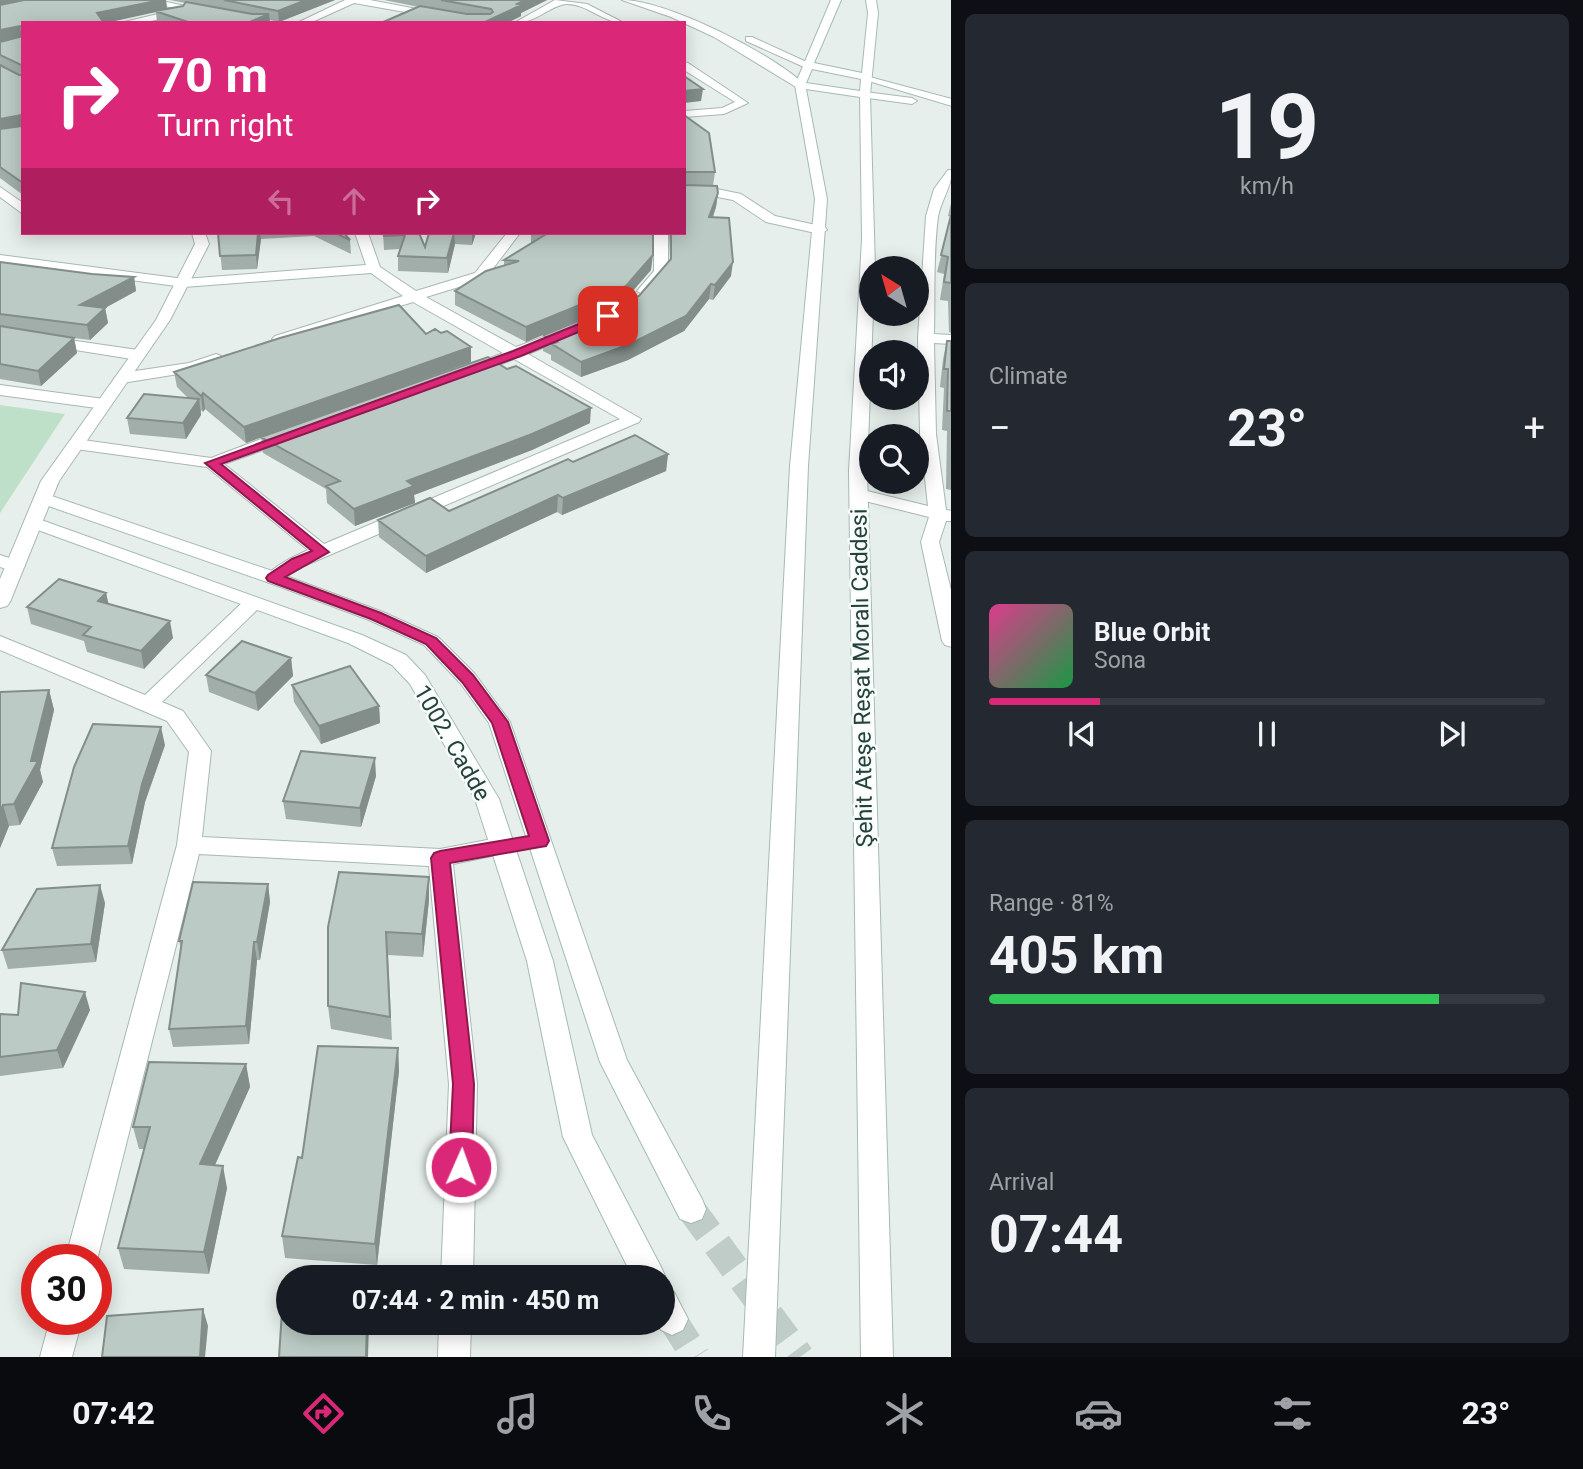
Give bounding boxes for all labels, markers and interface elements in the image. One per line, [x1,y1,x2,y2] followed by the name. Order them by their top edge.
[157,47,268,104] text: 70 m
[42,49,133,140] icon: right
[1215,74,1319,180] text: 19
[157,106,293,144] text: Turn right
[1240,173,1294,200] text: km/h
[262,182,300,220] icon: left
[335,182,373,220] icon: ahead
[408,182,446,220] icon: right
[859,256,929,326] north arrow
[859,256,929,494] map controls
[578,286,638,346] pin
[589,297,627,335] icon: arrive
[859,340,929,410] button: sound
[989,363,1068,390] text: Climate
[1227,398,1307,459] text: 23°
[989,406,1011,450] text: −
[1523,406,1545,450] text: +
[859,424,929,494] button: search
[846,508,878,848] street label: Şehit Ateşe Reşat Moralı Caddesi
[1094,617,1210,647] text: Blue Orbit
[1094,647,1146,674] text: Sona
[408,680,496,806] street label: 1002. Cadde
[1063,715,1101,753] icon: previous
[1248,715,1286,753] icon: pause
[1433,715,1471,753] icon: next
[989,890,1114,917] text: Range · 81%
[989,925,1164,986] text: 405 km
[424,1130,498,1204] position arrow
[989,1169,1054,1196] text: Arrival
[989,1204,1123,1265] text: 07:44
[21,1244,112,1335] speed limit sign: 30
[352,1285,599,1315] text: 07:44 · 2 min · 450 m
[299,1389,348,1438] icon: directions
[493,1389,542,1438] icon: music
[687,1389,736,1438] icon: phone
[880,1389,929,1438] icon: climate
[1074,1389,1123,1438] icon: car
[1268,1389,1317,1438] icon: filters
[72,1394,155,1432] text: 07:42
[1461,1394,1511,1432] text: 23°

